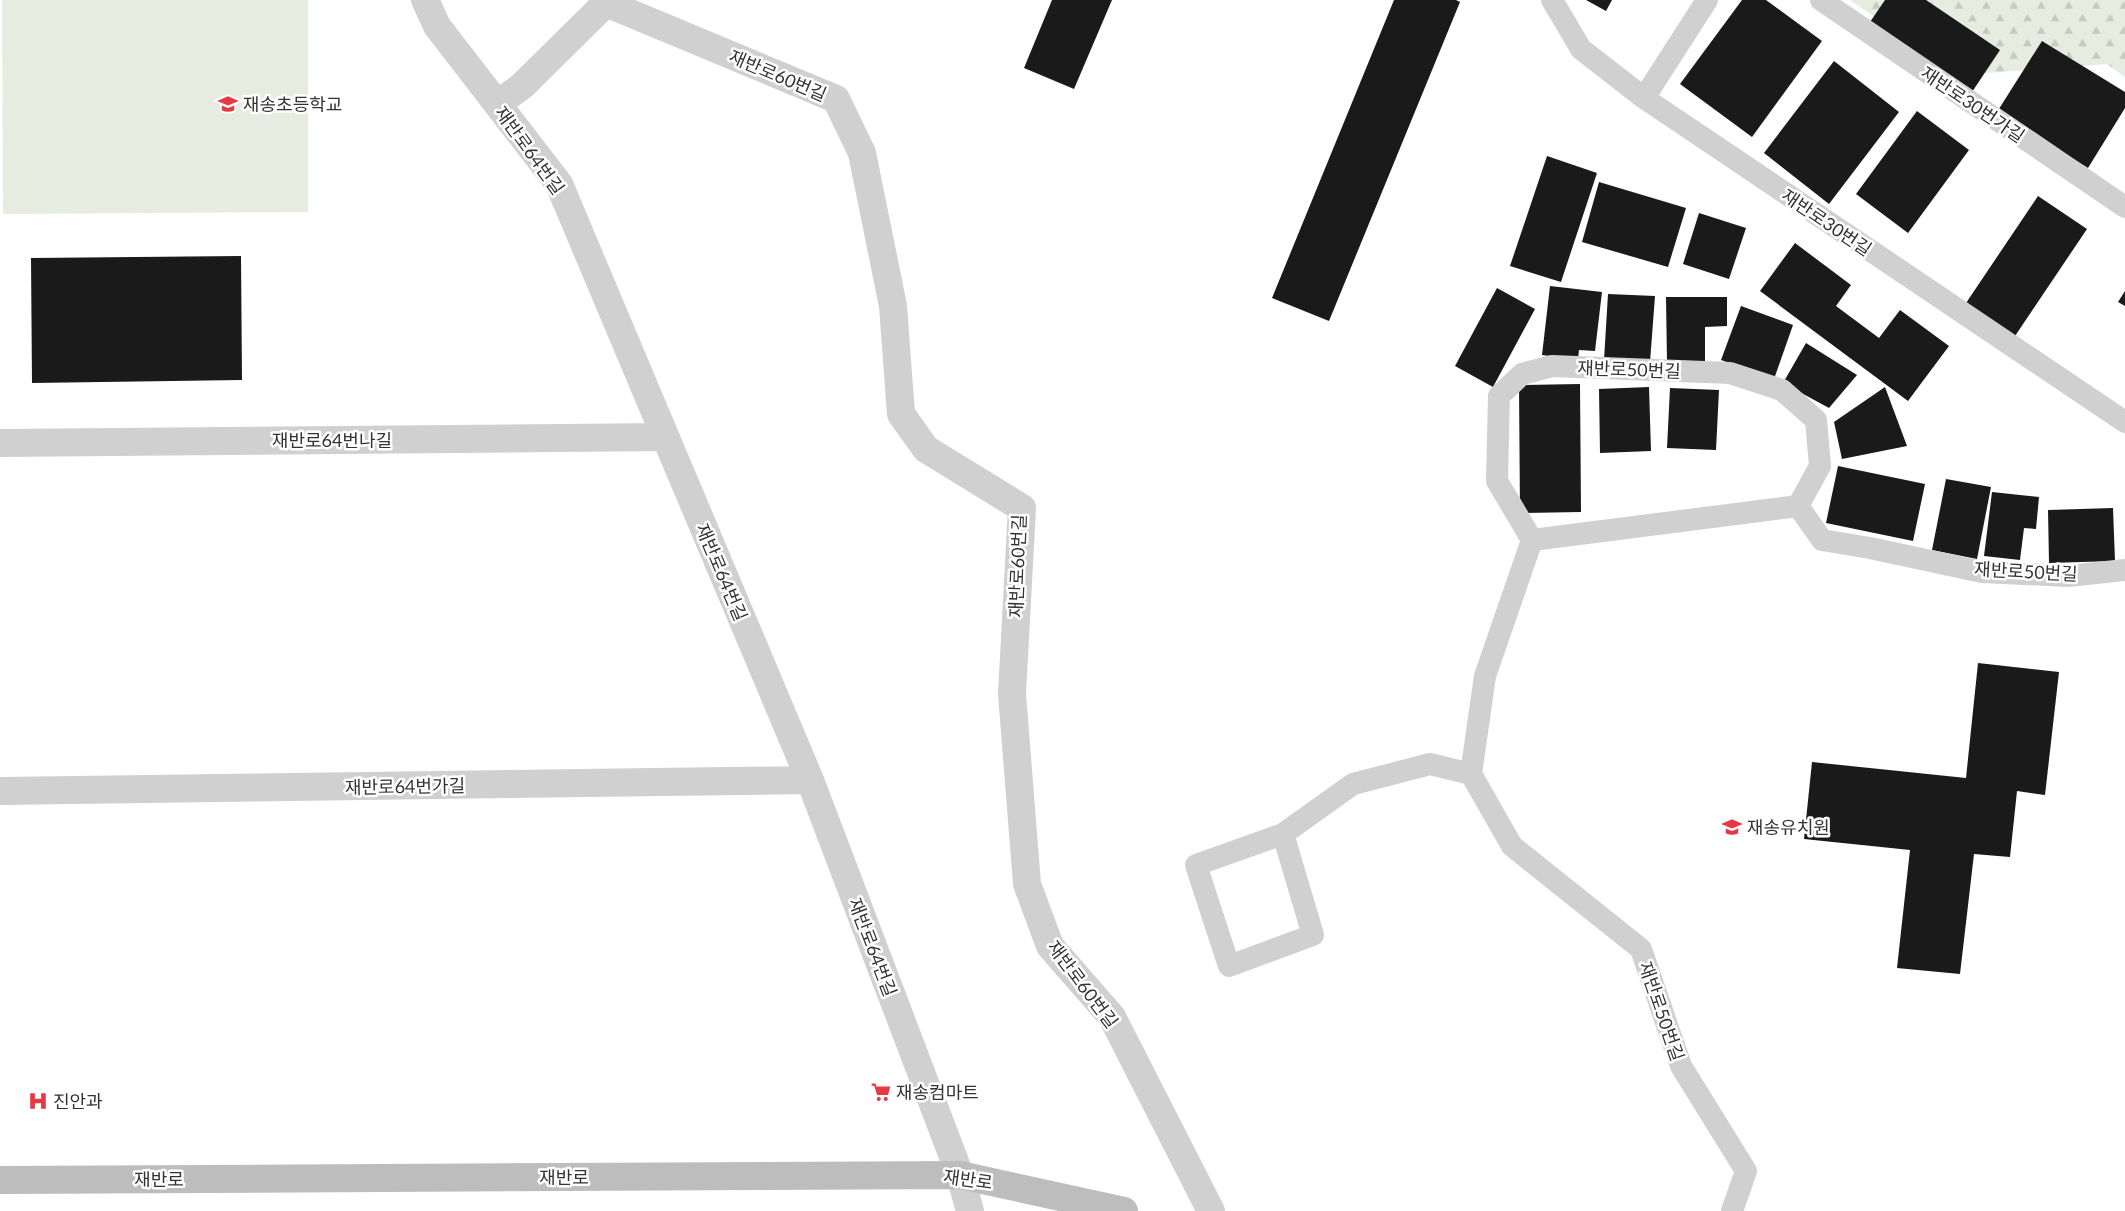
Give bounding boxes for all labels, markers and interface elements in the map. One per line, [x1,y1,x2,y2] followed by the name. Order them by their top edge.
[726,45,830,105] street label: 재반로60번길
[1917,61,2029,147] street label: 재반로30번가길
[217,93,239,115] school or university icon: 재송초등학교
[243,93,342,115] place label: 재송초등학교
[491,102,569,198] street label: 재반로64번길
[1778,184,1876,260] street label: 재반로30번길
[1577,356,1681,382] street label: 재반로50번길
[272,429,392,451] street label: 재반로64번나길
[1004,514,1030,618] street label: 재반로60번길
[692,520,752,624] street label: 재반로64번길
[1974,557,2078,585] street label: 재반로50번길
[345,774,465,798] street label: 재반로64번가길
[1721,816,1743,838] school or university icon: 재송유치원
[1747,816,1830,838] place label: 재송유치원
[844,895,902,999] street label: 재반로64번길
[1043,936,1123,1032] street label: 재반로60번길
[1635,958,1689,1064] street label: 재반로50번길
[870,1081,892,1103] supermarket icon: 재송컴마트
[896,1081,979,1103] place label: 재송컴마트
[27,1090,49,1112] hospital icon: 진안과
[53,1090,103,1112] place label: 진안과
[942,1165,994,1193] street label: 재반로
[539,1166,589,1188] street label: 재반로
[134,1168,184,1190] street label: 재반로

